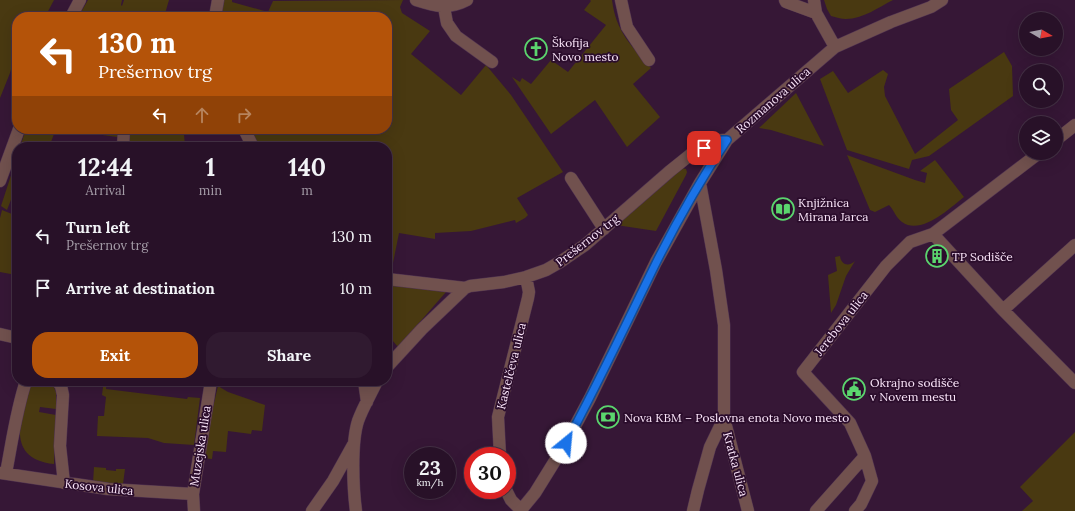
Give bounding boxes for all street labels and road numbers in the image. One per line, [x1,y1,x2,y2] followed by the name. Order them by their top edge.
[733,64,813,136] street label: Rozmanova ulica
[552,210,622,269] street label: Prešernov trg
[810,288,871,359] street label: Jerebova ulica
[493,321,529,411] street label: Kastelčeva ulica
[186,405,214,487] street label: Muzejska ulica
[720,430,752,498] street label: Kratka ulica
[64,476,134,498] street label: Kosova ulica

